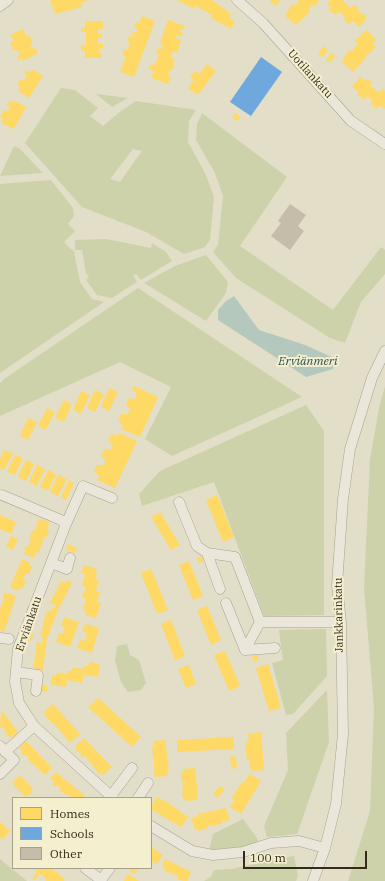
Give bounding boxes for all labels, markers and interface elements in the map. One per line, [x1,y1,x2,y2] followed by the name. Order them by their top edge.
[285,47,335,101] street label: Uotilankatu
[278,355,338,369] water label: Erviänmeri
[332,577,346,653] street label: Jankkarinkatu
[13,595,45,653] street label: Erviänkatu
[12,797,152,869] legend
[50,806,90,821] text: Homes
[50,826,94,841] text: Schools
[245,843,369,869] scale bar
[50,846,82,861] text: Other
[250,850,286,865] text: 100 m

